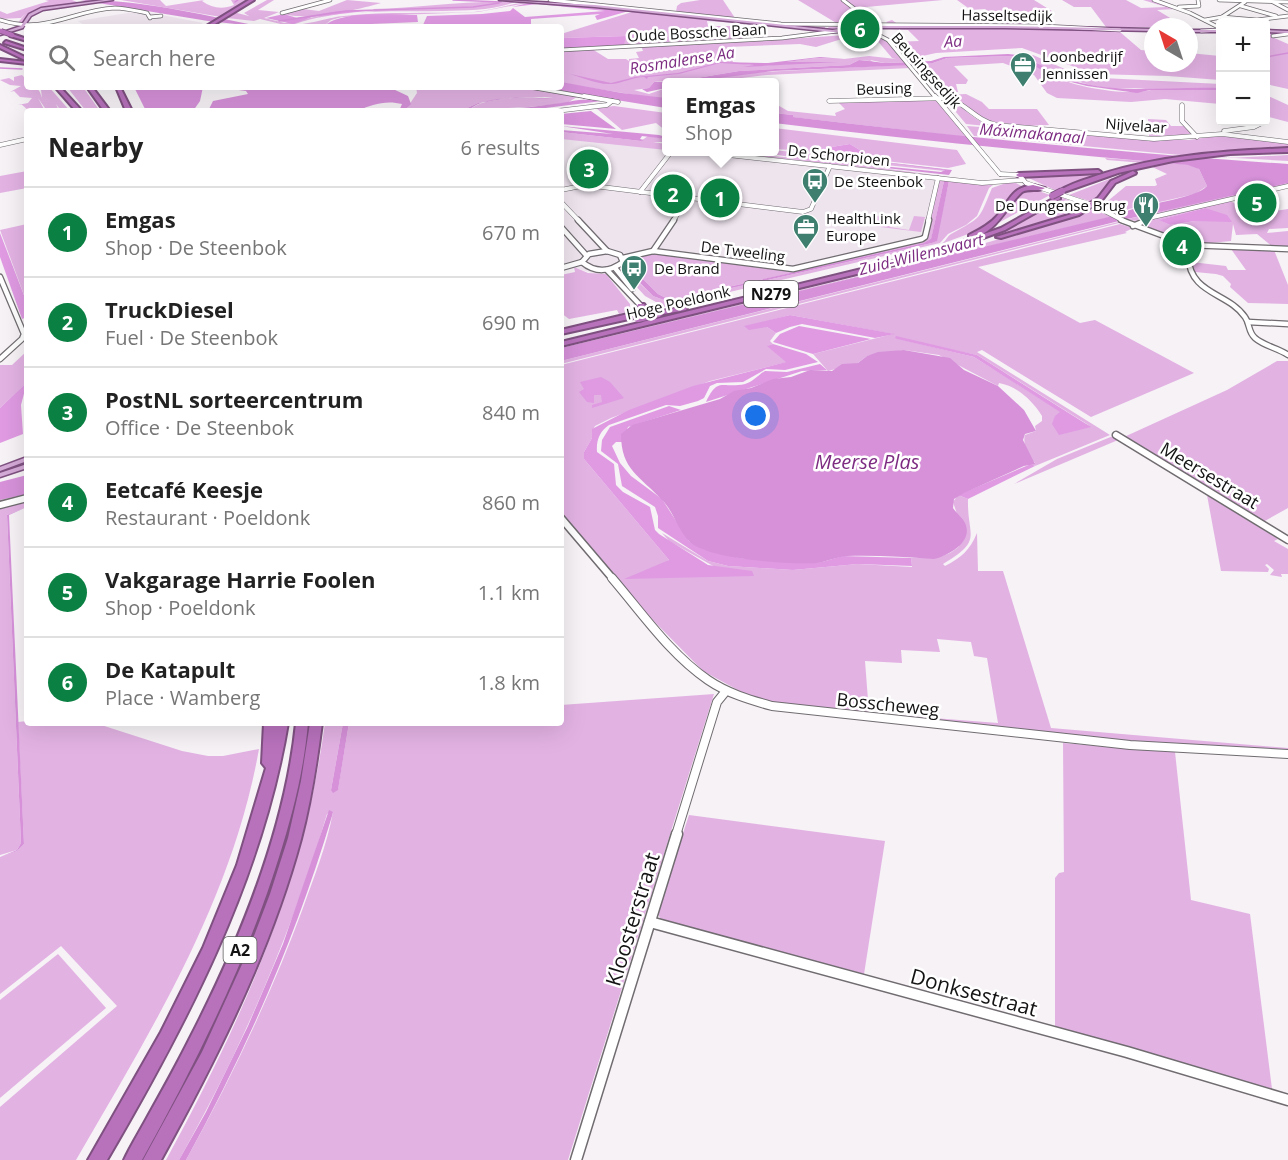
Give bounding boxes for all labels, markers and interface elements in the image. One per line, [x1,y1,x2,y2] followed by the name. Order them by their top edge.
[961,4,1053,26] street label: Hasseltsedijk
[840,6,880,51] pin: 6
[627,18,767,46] street label: Oude Bossche Baan
[1144,18,1198,72] north arrow
[1216,18,1270,126] map controls
[1216,18,1270,72] button: +
[24,24,564,90] search box
[888,28,967,112] street label: Beusingsedijk
[942,29,963,53] water label: Aa
[45,41,78,74] icon: search
[628,41,736,79] water label: Rosmalense Aa
[93,42,216,72] text: Search here
[1040,46,1124,83] place label: Loonbedrijf Jennissen
[1008,50,1038,88] office icon: Loonbedrijf Jennissen
[1216,72,1270,126] button: −
[856,77,912,99] street label: Beusing
[662,78,779,156] popup
[685,89,756,119] text: Emgas
[1105,113,1167,137] street label: Nijvelaar
[979,117,1086,149] water label: Máximakanaal
[685,119,733,146] text: Shop
[48,129,143,165] text: Nearby
[460,134,540,161] text: 6 results
[787,140,891,170] street label: De Schorpioen
[570,146,608,192] pin: 3
[800,166,830,204] bus stop icon: De Steenbok
[834,171,923,191] place label: De Steenbok
[654,172,692,216] pin: 2
[700,176,740,220] pin: 1
[1238,180,1276,226] pin: 5
[1131,190,1161,228] restaurant icon: De Dungense Brug
[995,195,1126,215] place label: De Dungense Brug
[105,204,176,234] text: Emgas
[826,208,901,245] place label: HealthLink Europe
[791,212,821,250] office icon: HealthLink Europe
[62,219,73,246] text: 1
[482,219,540,246] text: 670 m
[1162,224,1202,268] pin: 4
[855,228,986,280] water label: Zuid-Willemsvaart
[105,234,287,261] text: Shop · De Steenbok
[700,236,786,266] street label: De Tweeling
[619,253,649,291] bus stop icon: De Brand
[654,258,720,278] place label: De Brand
[624,280,732,324] street label: Hoge Poeldonk
[744,281,798,307] road number: N279
[105,294,234,324] text: TruckDiesel
[62,309,73,336] text: 2
[482,309,540,336] text: 690 m
[105,324,278,351] text: Fuel · De Steenbok
[105,384,363,414] text: PostNL sorteercentrum
[62,399,73,426] text: 3
[482,399,540,426] text: 840 m
[741,401,770,430] your location
[105,414,294,441] text: Office · De Steenbok
[1156,436,1264,514] street label: Meersestraat
[815,448,920,475] water label: Meerse Plas
[105,474,263,504] text: Eetcafé Keesje
[62,489,73,516] text: 4
[482,489,540,516] text: 860 m
[105,504,310,531] text: Restaurant · Poeldonk
[105,564,375,594] text: Vakgarage Harrie Foolen
[62,579,73,606] text: 5
[478,579,540,606] text: 1.1 km
[105,594,256,621] text: Shop · Poeldonk
[105,654,235,684] text: De Katapult
[62,669,73,696] text: 6
[478,669,540,696] text: 1.8 km
[105,684,260,711] text: Place · Wamberg
[835,687,941,721] street label: Bosscheweg
[598,849,666,989] street label: Kloosterstraat
[224,937,256,963] road number: A2
[907,962,1041,1022] street label: Donksestraat

